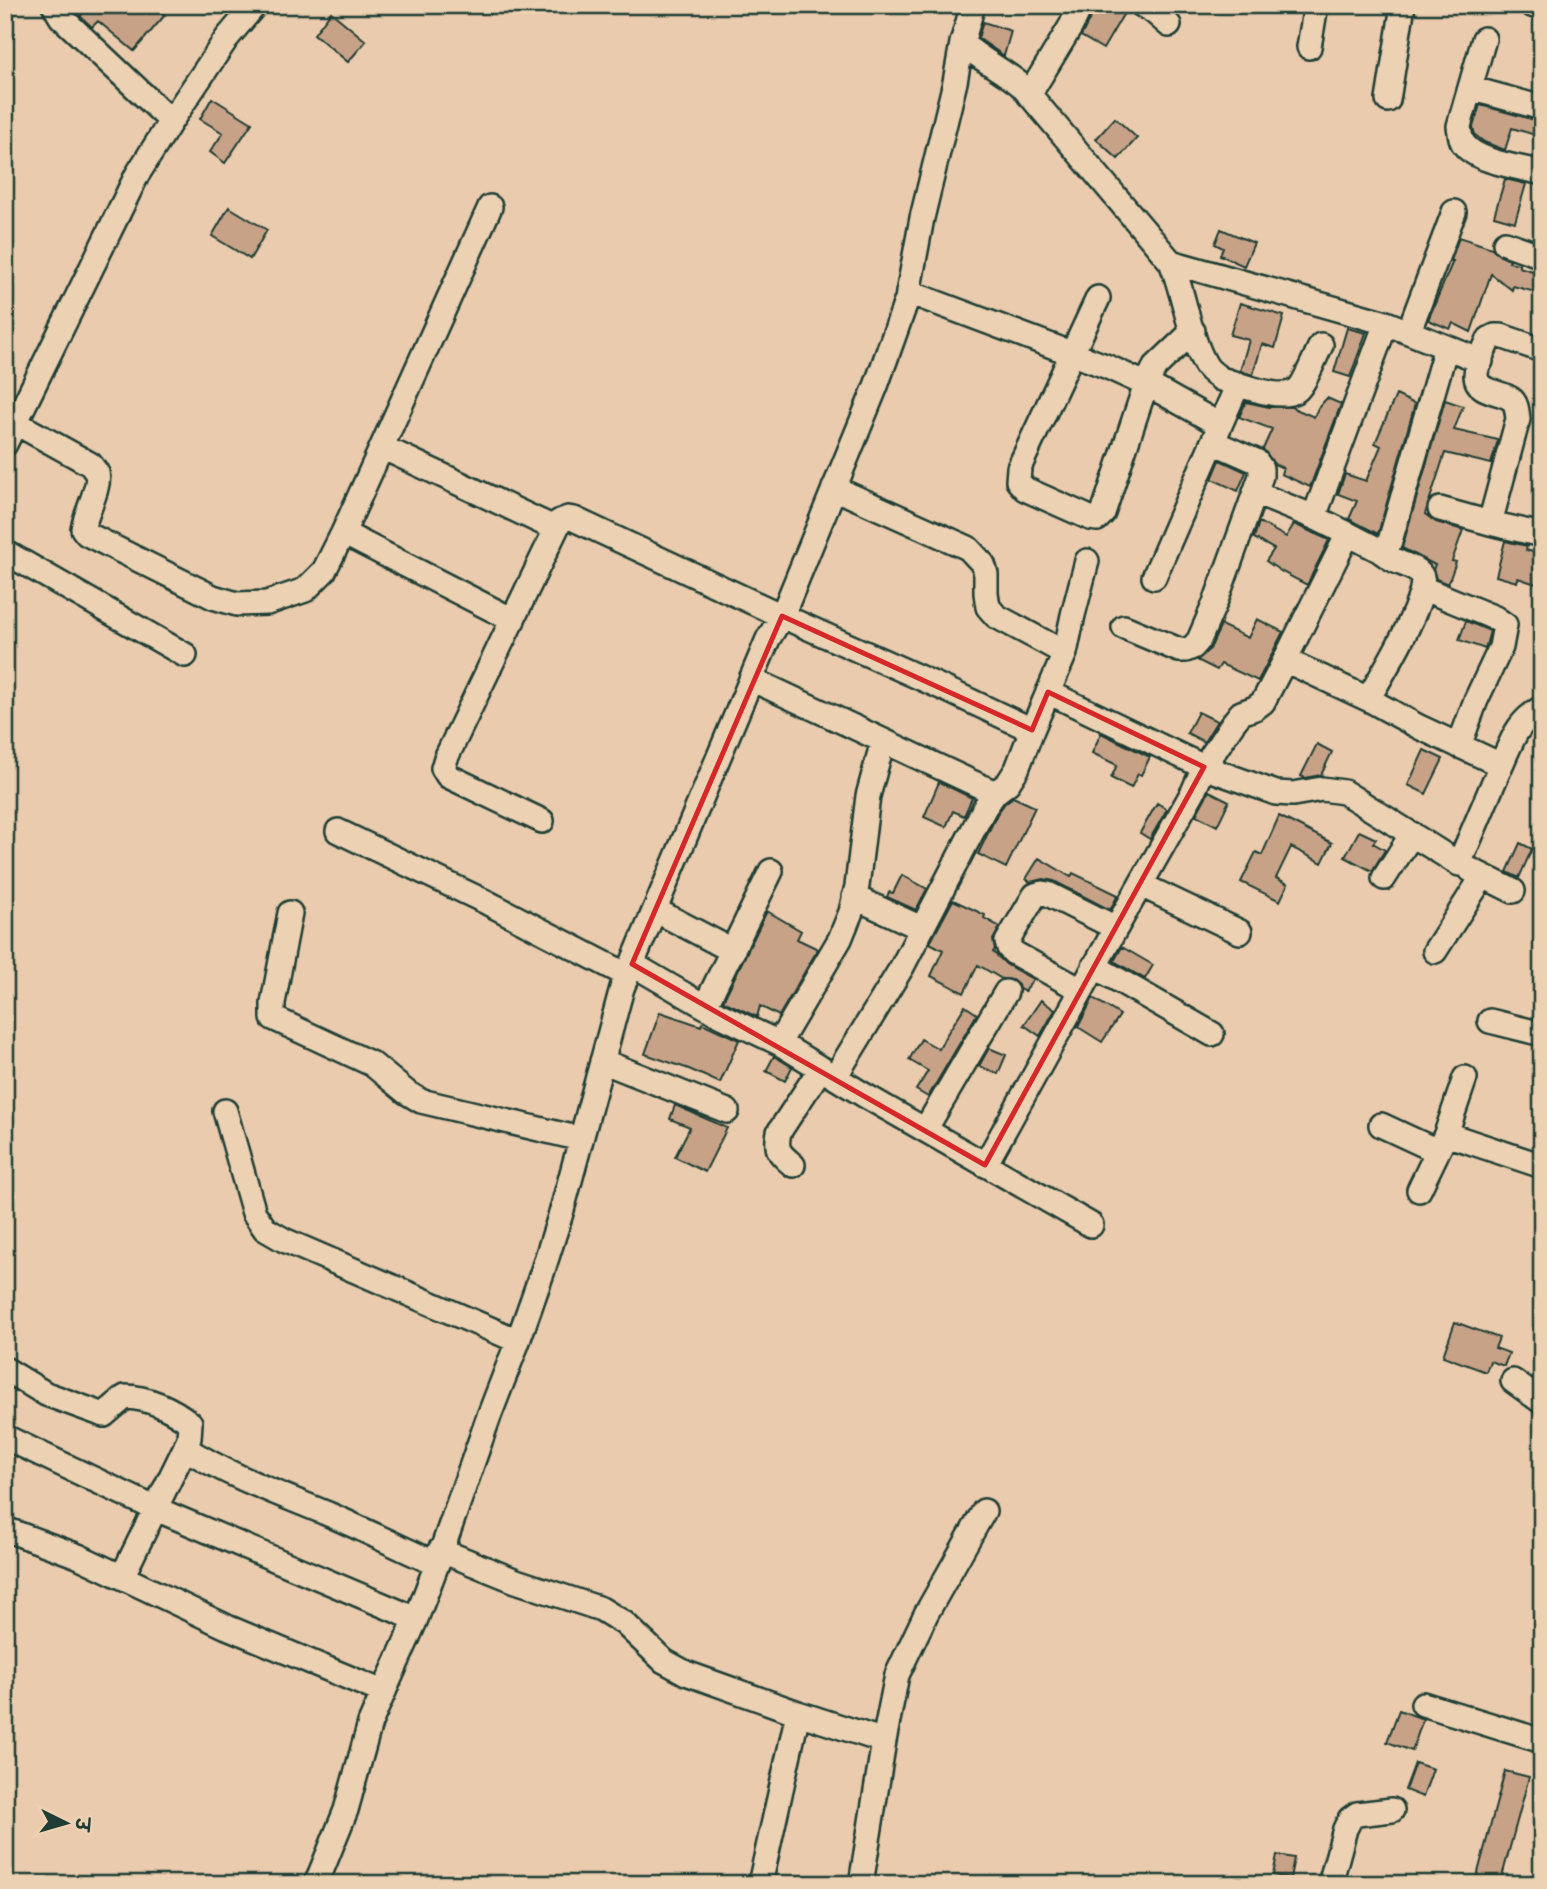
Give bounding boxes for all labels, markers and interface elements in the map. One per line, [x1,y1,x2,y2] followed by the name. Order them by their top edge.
[32,1787,102,1857] north arrow
[69,1815,97,1834] text: उ

